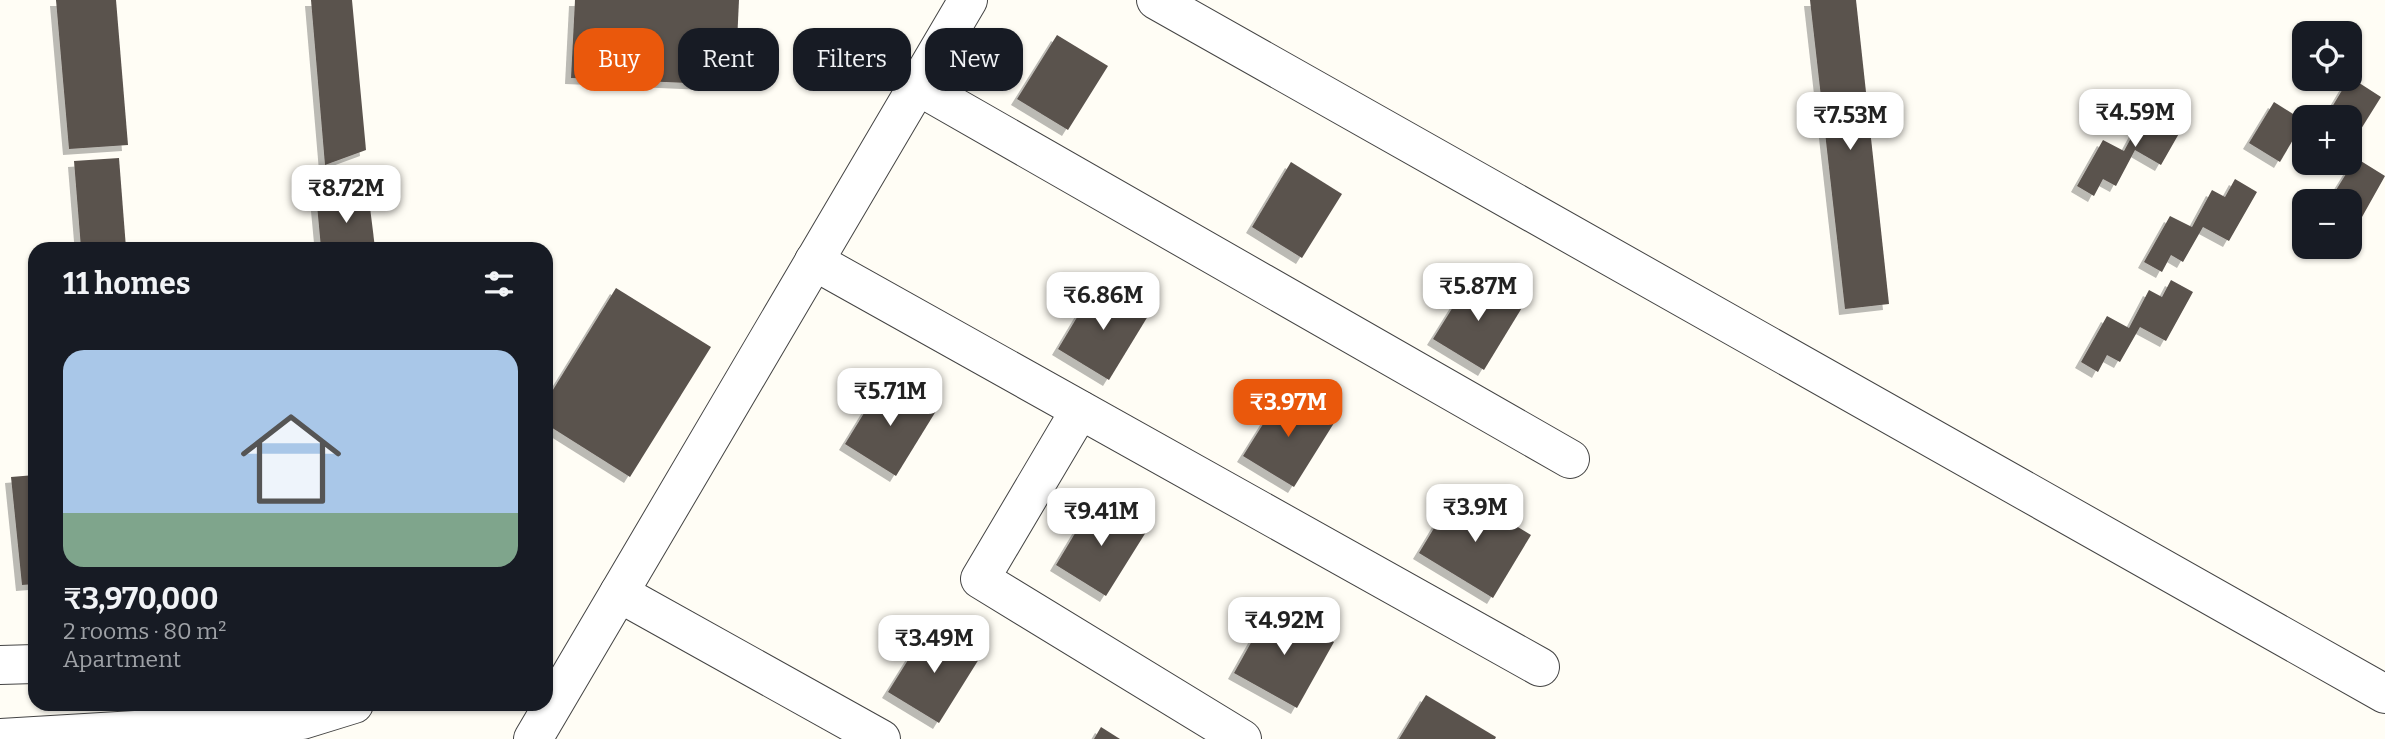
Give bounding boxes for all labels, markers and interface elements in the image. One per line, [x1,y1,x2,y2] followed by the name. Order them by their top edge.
[2292,21,2362,259] map controls
[2292,21,2362,91] button: locate
[574,28,664,91] chip: Buy
[678,28,779,91] chip: Rent
[793,28,911,91] chip: Filters
[925,28,1023,91] chip: New
[2078,90,2192,149] pin: ₹4.59M
[1793,92,1907,152] pin: ₹7.53M
[2095,98,2175,126] text: ₹4.59M
[1813,101,1887,129] text: ₹7.53M
[2292,105,2362,175] button: +
[289,166,403,225] pin: ₹8.72M
[308,174,384,202] text: ₹8.72M
[2292,189,2362,259] button: −
[1421,264,1535,323] pin: ₹5.87M
[480,265,518,303] icon: filters
[63,266,191,302] text: 11 homes
[1046,272,1160,332] pin: ₹6.86M
[1439,272,1517,300] text: ₹5.87M
[1063,281,1143,309] text: ₹6.86M
[833,368,947,428] pin: ₹5.71M
[853,377,927,405] text: ₹5.71M
[1231,380,1345,439] pin: ₹3.97M
[1249,388,1327,416] text: ₹3.97M
[228,396,354,522] icon: home
[1426,484,1524,544] pin: ₹3.9M
[1044,489,1158,548] pin: ₹9.41M
[1442,493,1508,521] text: ₹3.9M
[1063,497,1139,525] text: ₹9.41M
[63,581,218,617] text: ₹3,970,000
[1227,598,1341,657] pin: ₹4.92M
[1244,606,1324,634] text: ₹4.92M
[877,616,991,675] pin: ₹3.49M
[63,617,226,645] text: 2 rooms · 80 m²
[894,624,974,652] text: ₹3.49M
[63,645,181,673] text: Apartment

